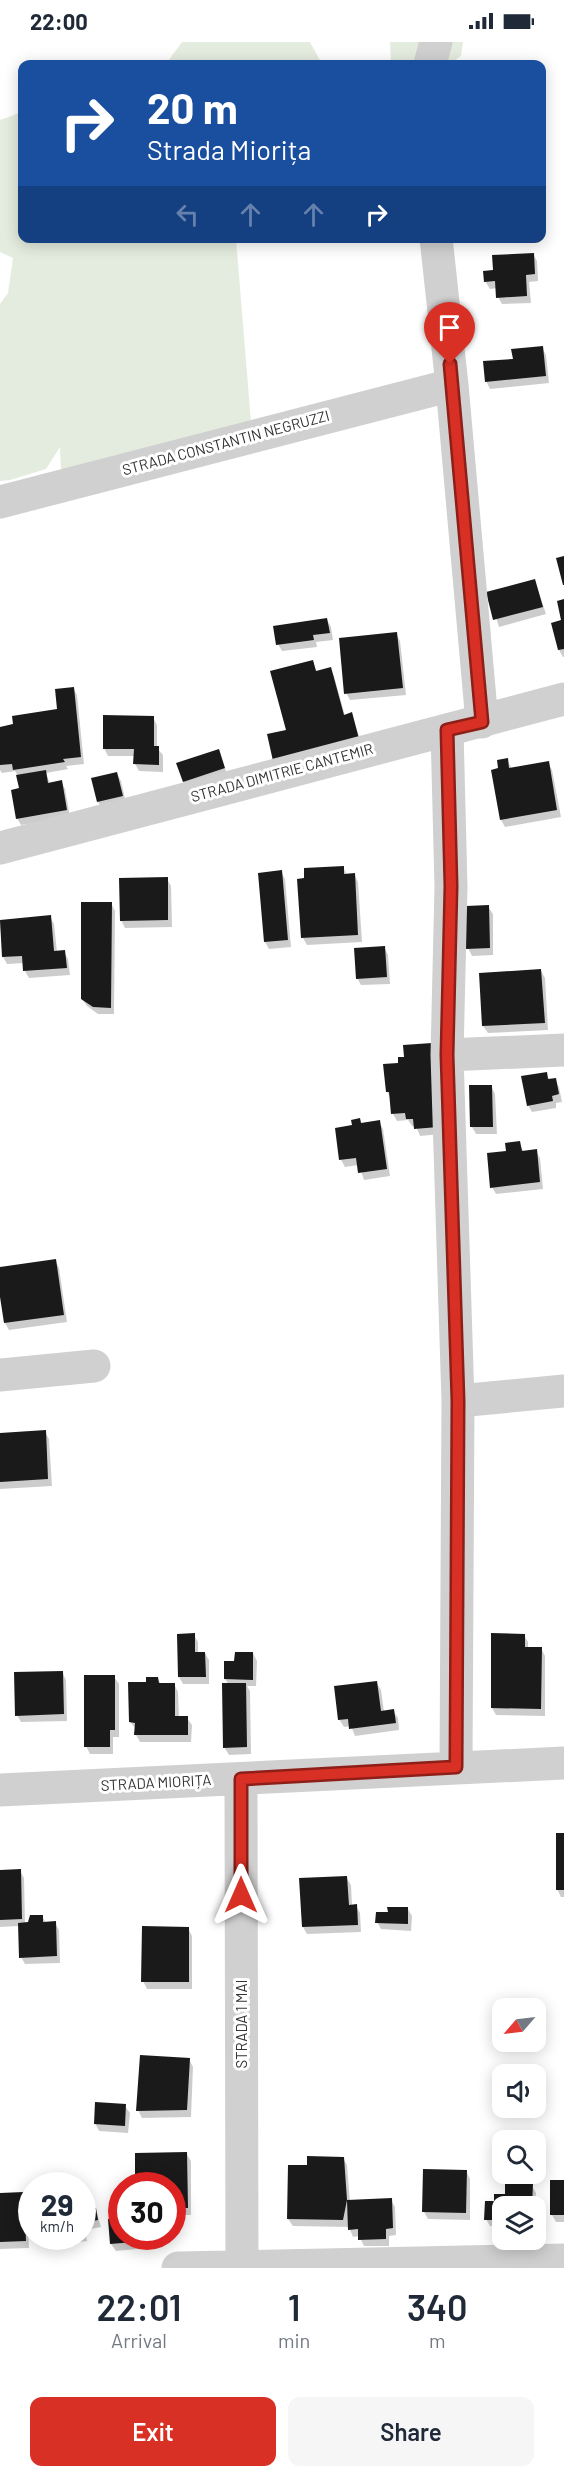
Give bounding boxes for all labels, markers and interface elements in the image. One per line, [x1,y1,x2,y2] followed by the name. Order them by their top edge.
[30,8,88,34] text: 22:00
[147,82,238,132] text: 20 m
[48,84,126,162] icon: right
[147,133,311,165] text: Strada Miorița
[171,198,204,231] icon: left
[234,198,267,231] icon: ahead
[297,198,330,231] icon: ahead
[360,198,393,231] icon: right
[424,302,475,364] pin
[433,311,466,344] icon: arrive
[120,406,331,478] street label: STRADA CONSTANTIN NEGRUZZI
[189,739,375,805] street label: STRADA DIMITRIE CANTEMIR
[100,1770,212,1794] street label: STRADA MIORIȚA
[209,1863,273,1927] position arrow
[232,1980,250,2068] street label: STRADA 1 MAI
[492,1998,546,2052] north arrow
[492,1998,546,2250] map controls
[492,2064,546,2118] button: sound
[492,2130,546,2184] button: search
[108,2172,186,2250] speed limit sign: 30
[41,2186,73,2222] text: 29
[492,2196,546,2250] button: layers
[40,2217,74,2235] text: km/h
[96,2285,181,2328] text: 22:01
[288,2285,301,2328] text: 1
[407,2285,468,2328] text: 340
[111,2328,167,2352] text: Arrival
[278,2328,310,2352] text: min
[429,2328,445,2352] text: m
[30,2397,276,2466] button: Exit
[288,2397,534,2466] button: Share

